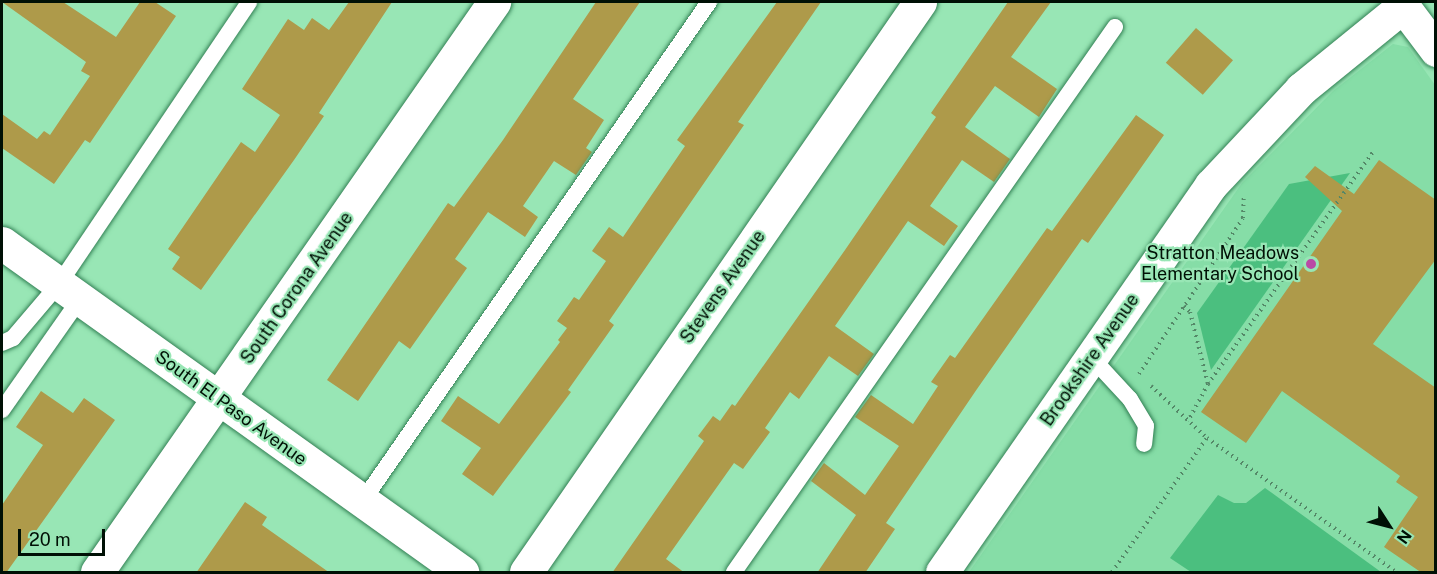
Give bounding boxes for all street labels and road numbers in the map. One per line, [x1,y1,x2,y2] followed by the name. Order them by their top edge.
[236,208,358,368] street label: South Corona Avenue
[676,226,770,348] street label: Stevens Avenue
[1036,290,1144,430] street label: Brookshire Avenue
[151,346,311,470] street label: South El Paso Avenue

